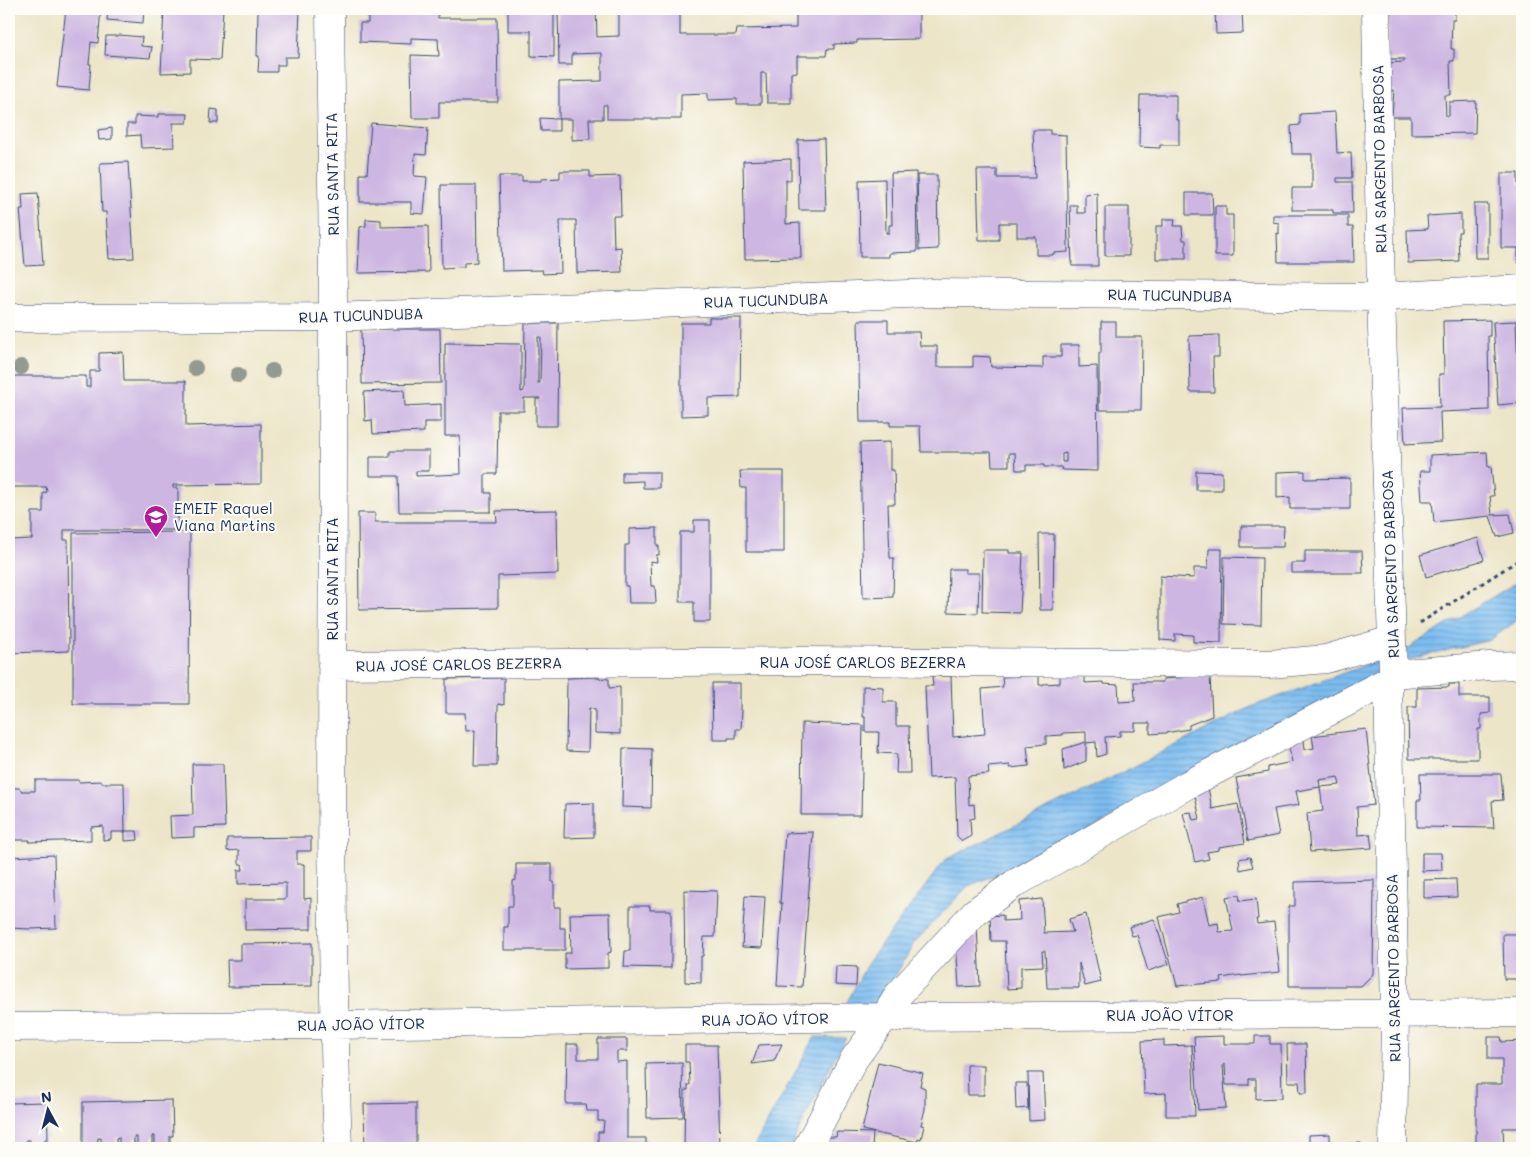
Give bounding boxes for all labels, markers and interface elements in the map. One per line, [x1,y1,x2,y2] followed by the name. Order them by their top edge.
[1367,65,1391,253] street label: RUA SARGENTO BARBOSA
[321,112,343,236] street label: RUA SANTA RITA
[1107,284,1233,306] street label: RUA TUCUNDUBA
[703,288,829,312] street label: RUA TUCUNDUBA
[298,303,424,327] street label: RUA TUCUNDUBA
[1377,470,1403,658] street label: RUA SARGENTO BARBOSA
[174,498,276,535] place label: EMEIF Raquel Viana Martins
[143,504,169,538] school or university icon: EMEIF Raquel Viana Martins
[322,517,342,641] street label: RUA SANTA RITA
[355,652,563,676] street label: RUA JOSÉ CARLOS BEZERRA
[760,652,966,672] street label: RUA JOSÉ CARLOS BEZERRA
[1381,874,1405,1062] street label: RUA SARGENTO BARBOSA
[1106,1005,1234,1025] street label: RUA JOÃO VÍTOR
[701,1008,829,1030] street label: RUA JOÃO VÍTOR
[297,1013,425,1035] street label: RUA JOÃO VÍTOR
[22,1084,72,1134] north arrow
[40,1087,53,1107] text: N

